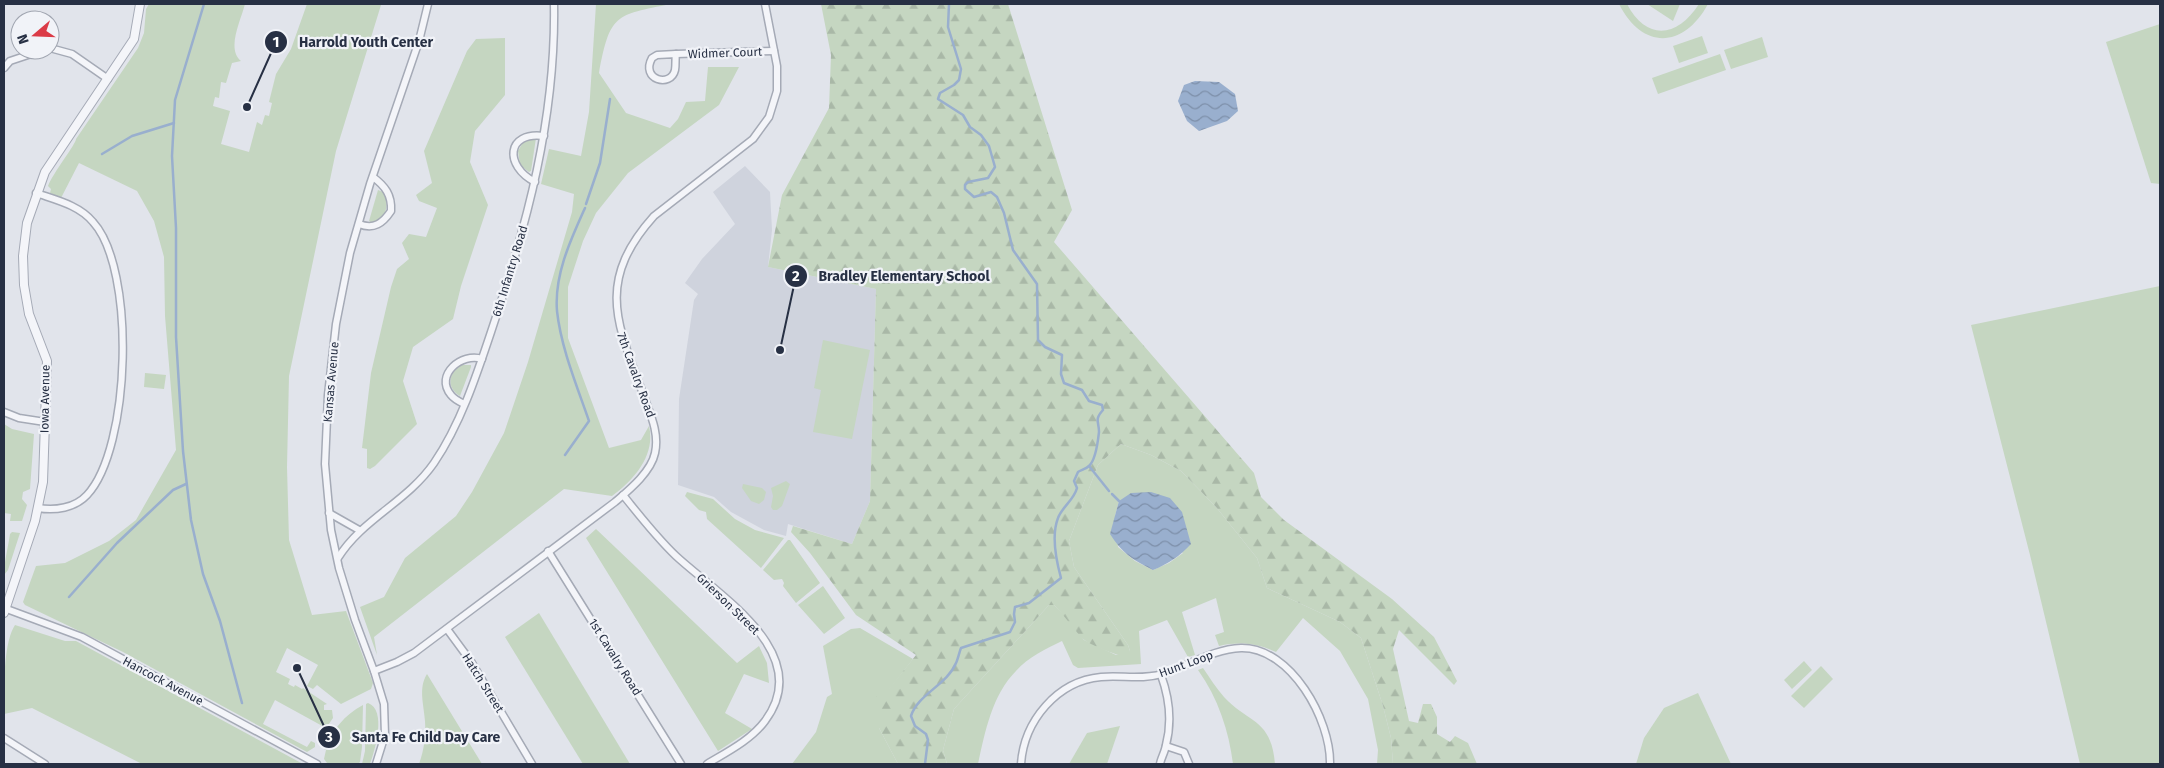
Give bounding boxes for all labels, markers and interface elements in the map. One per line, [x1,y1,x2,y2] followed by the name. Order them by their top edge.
[10,10,60,60] north arrow
[264,27,443,56] callout: Harrold Youth Center
[14,32,33,46] text: N
[273,33,279,51] text: 1
[299,34,434,51] text: Harrold Youth Center
[688,45,763,61] street label: Widmer Court
[489,224,531,318] street label: 6th Infantry Road
[783,261,999,290] callout: Bradley Elementary School
[792,267,800,285] text: 2
[818,268,990,285] text: Bradley Elementary School
[614,330,658,420] street label: 7th Cavalry Road
[320,341,342,423] street label: Kansas Avenue
[37,365,53,433] street label: Iowa Avenue
[694,570,763,638] street label: Grierson Street
[586,616,644,698] street label: 1st Cavalry Road
[1157,648,1215,680] street label: Hunt Loop
[459,651,507,716] street label: Hatch Street
[120,654,206,708] street label: Hancock Avenue
[317,723,510,752] callout: Santa Fe Child Day Care
[324,728,333,746] text: 3
[352,729,501,746] text: Santa Fe Child Day Care

